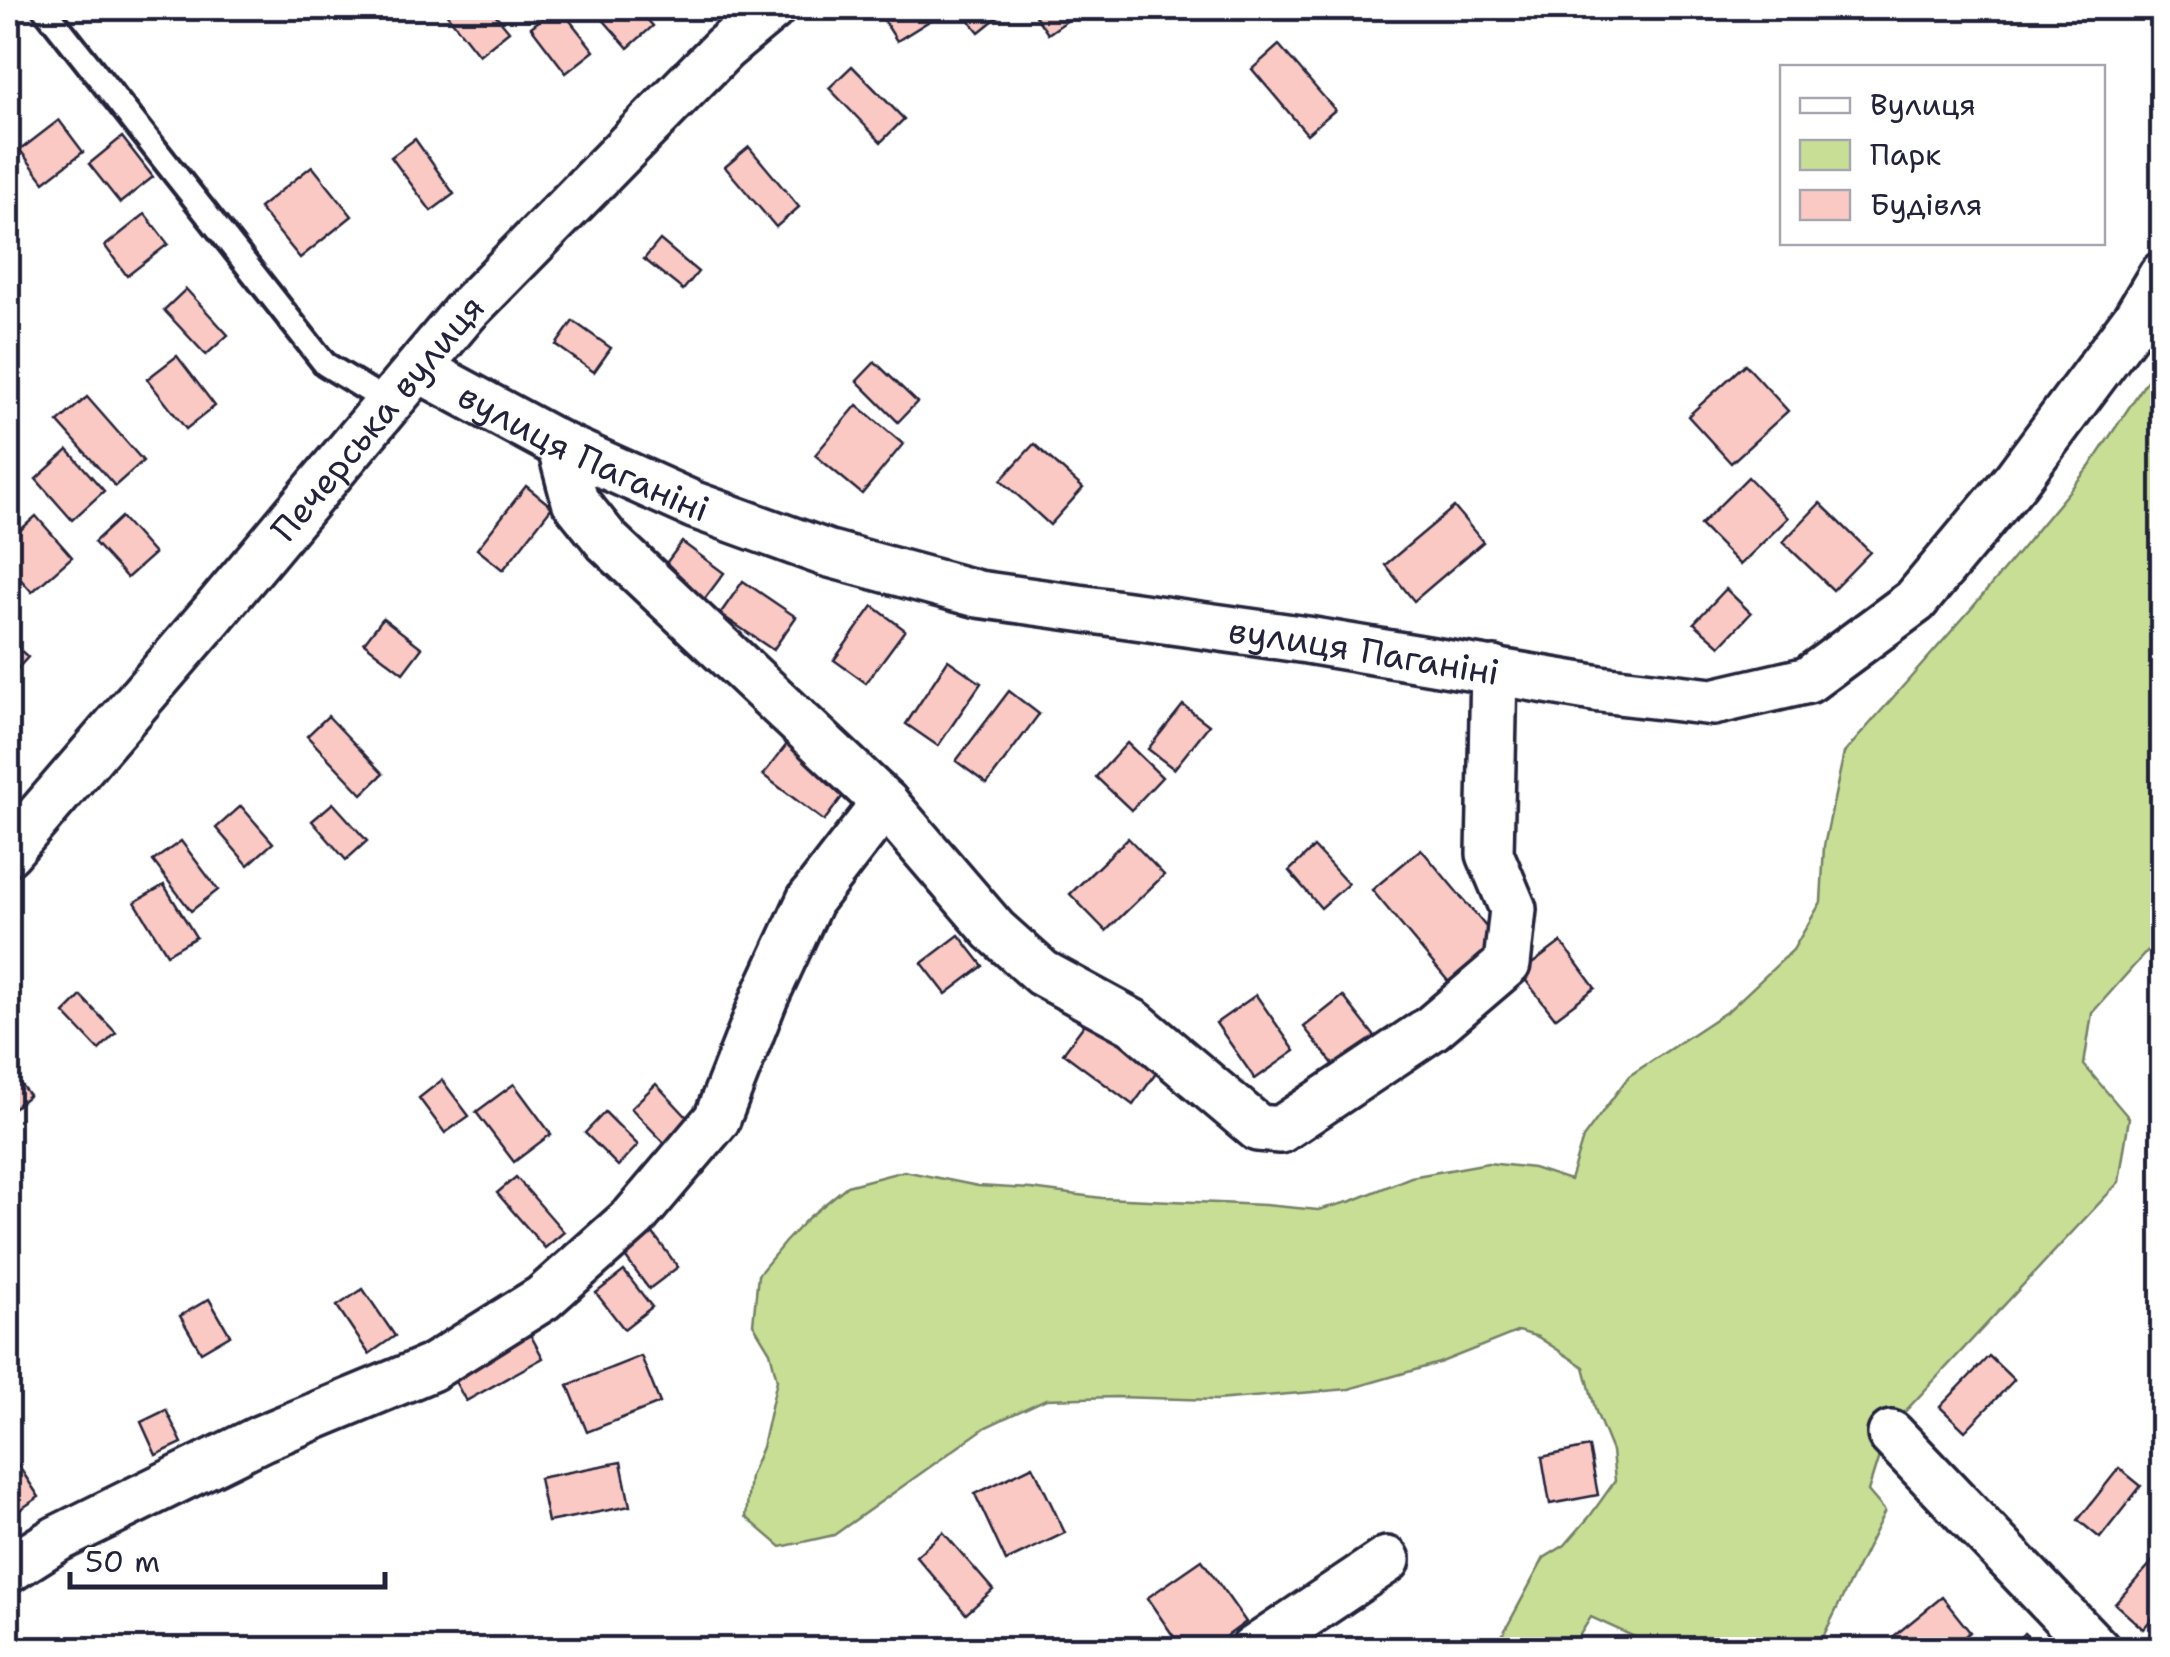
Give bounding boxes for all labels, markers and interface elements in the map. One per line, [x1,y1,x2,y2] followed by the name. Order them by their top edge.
[1780,65,2105,245] legend
[1870,84,1976,125] text: Вулиця
[1870,134,1941,175] text: Парк
[1870,184,1983,225] text: Будівля
[260,283,494,551] street label: Печерська вулиця
[450,371,716,532] street label: вулиця Паганіні
[1226,606,1503,695] street label: вулиця Паганіні
[70,1527,385,1589] scale bar
[85,1541,160,1582] text: 50 m

